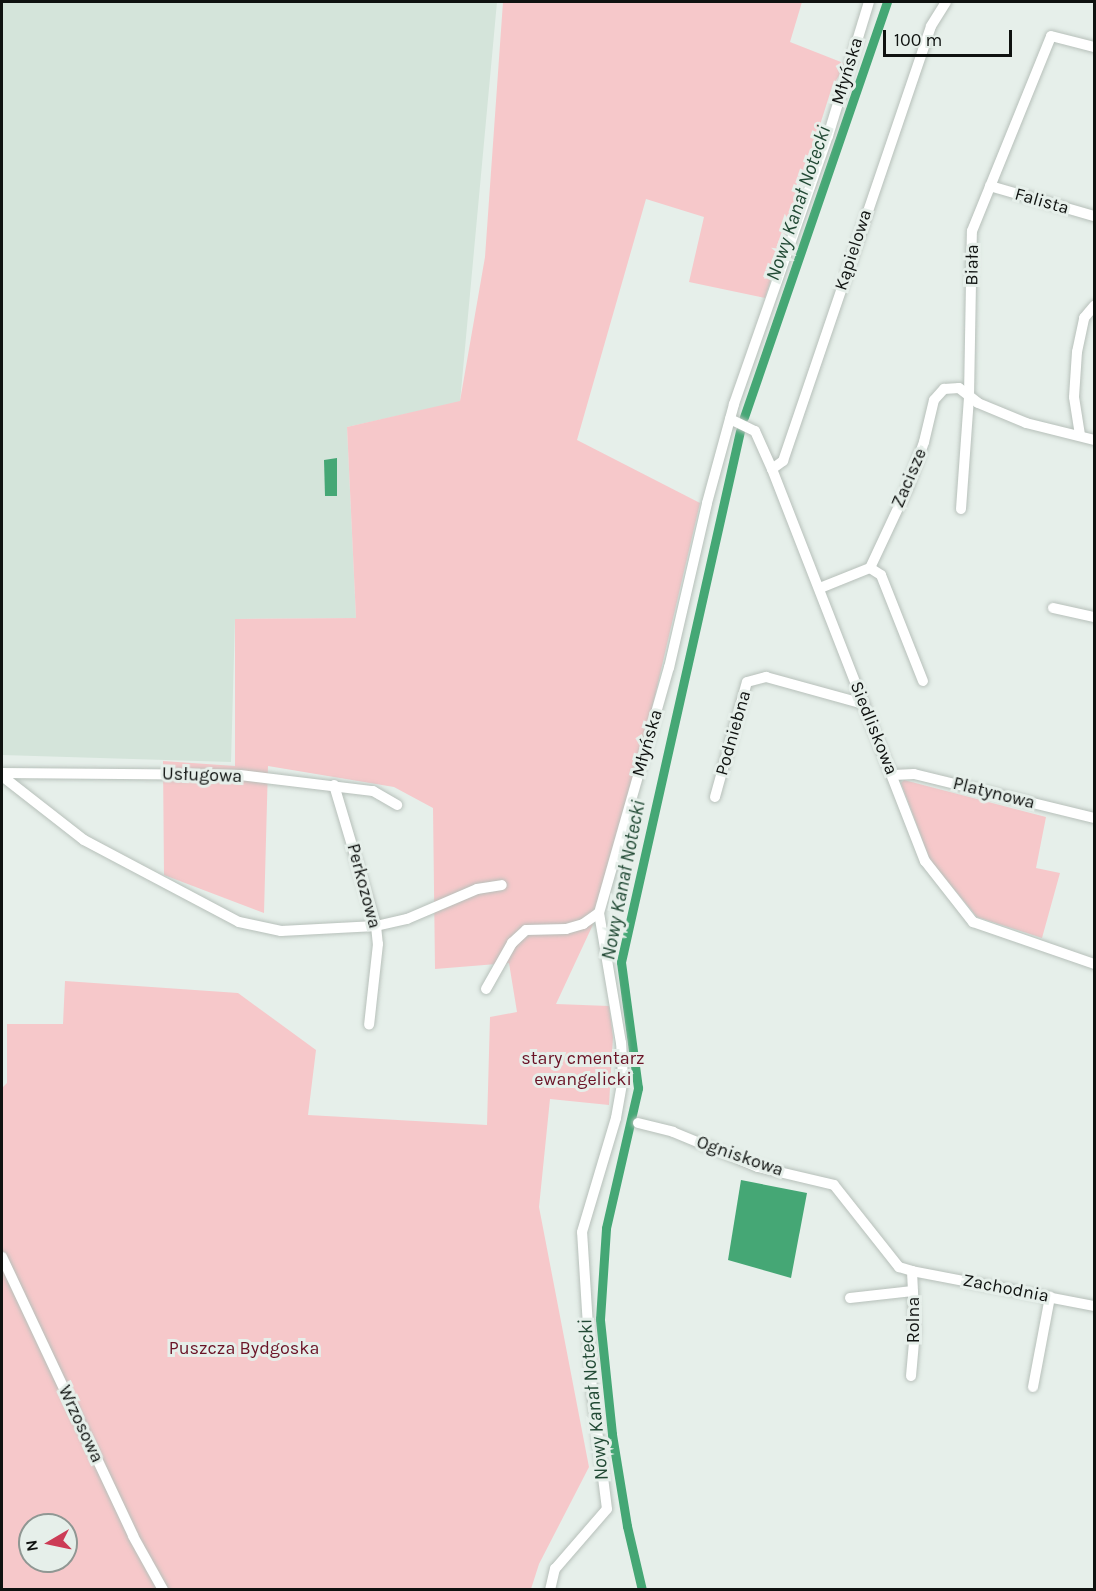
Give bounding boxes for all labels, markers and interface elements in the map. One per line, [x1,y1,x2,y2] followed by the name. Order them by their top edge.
[886,18,1015,56] scale bar
[894,29,942,51] text: 100 m
[827,35,867,107] street label: Młyńska
[760,122,836,284] water label: Nowy Kanał Notecki
[1012,183,1072,219] street label: Falista
[830,207,876,293] street label: Kąpielowa
[961,244,983,286] street label: Biała
[887,445,931,511] street label: Zacisze
[845,678,903,778] street label: Siedliskowa
[711,688,755,778] street label: Podniebna
[627,707,667,779] street label: Młyńska
[162,763,242,787] street label: Usługowa
[951,772,1037,814] street label: Platynowa
[596,798,650,962] water label: Nowy Kanał Notecki
[342,841,386,931] street label: Perkozowa
[521,1048,645,1090] park label: stary cmentarz ewangelicki
[694,1131,786,1181] street label: Ogniskowa
[961,1269,1051,1307] street label: Zachodnia
[902,1297,924,1343] street label: Rolna
[573,1318,613,1482] water label: Nowy Kanał Notecki
[169,1337,319,1359] park label: Puszcza Bydgoska
[54,1382,108,1466] street label: Wrzosowa
[18,1513,78,1573] north arrow
[21,1538,42,1553] text: N

